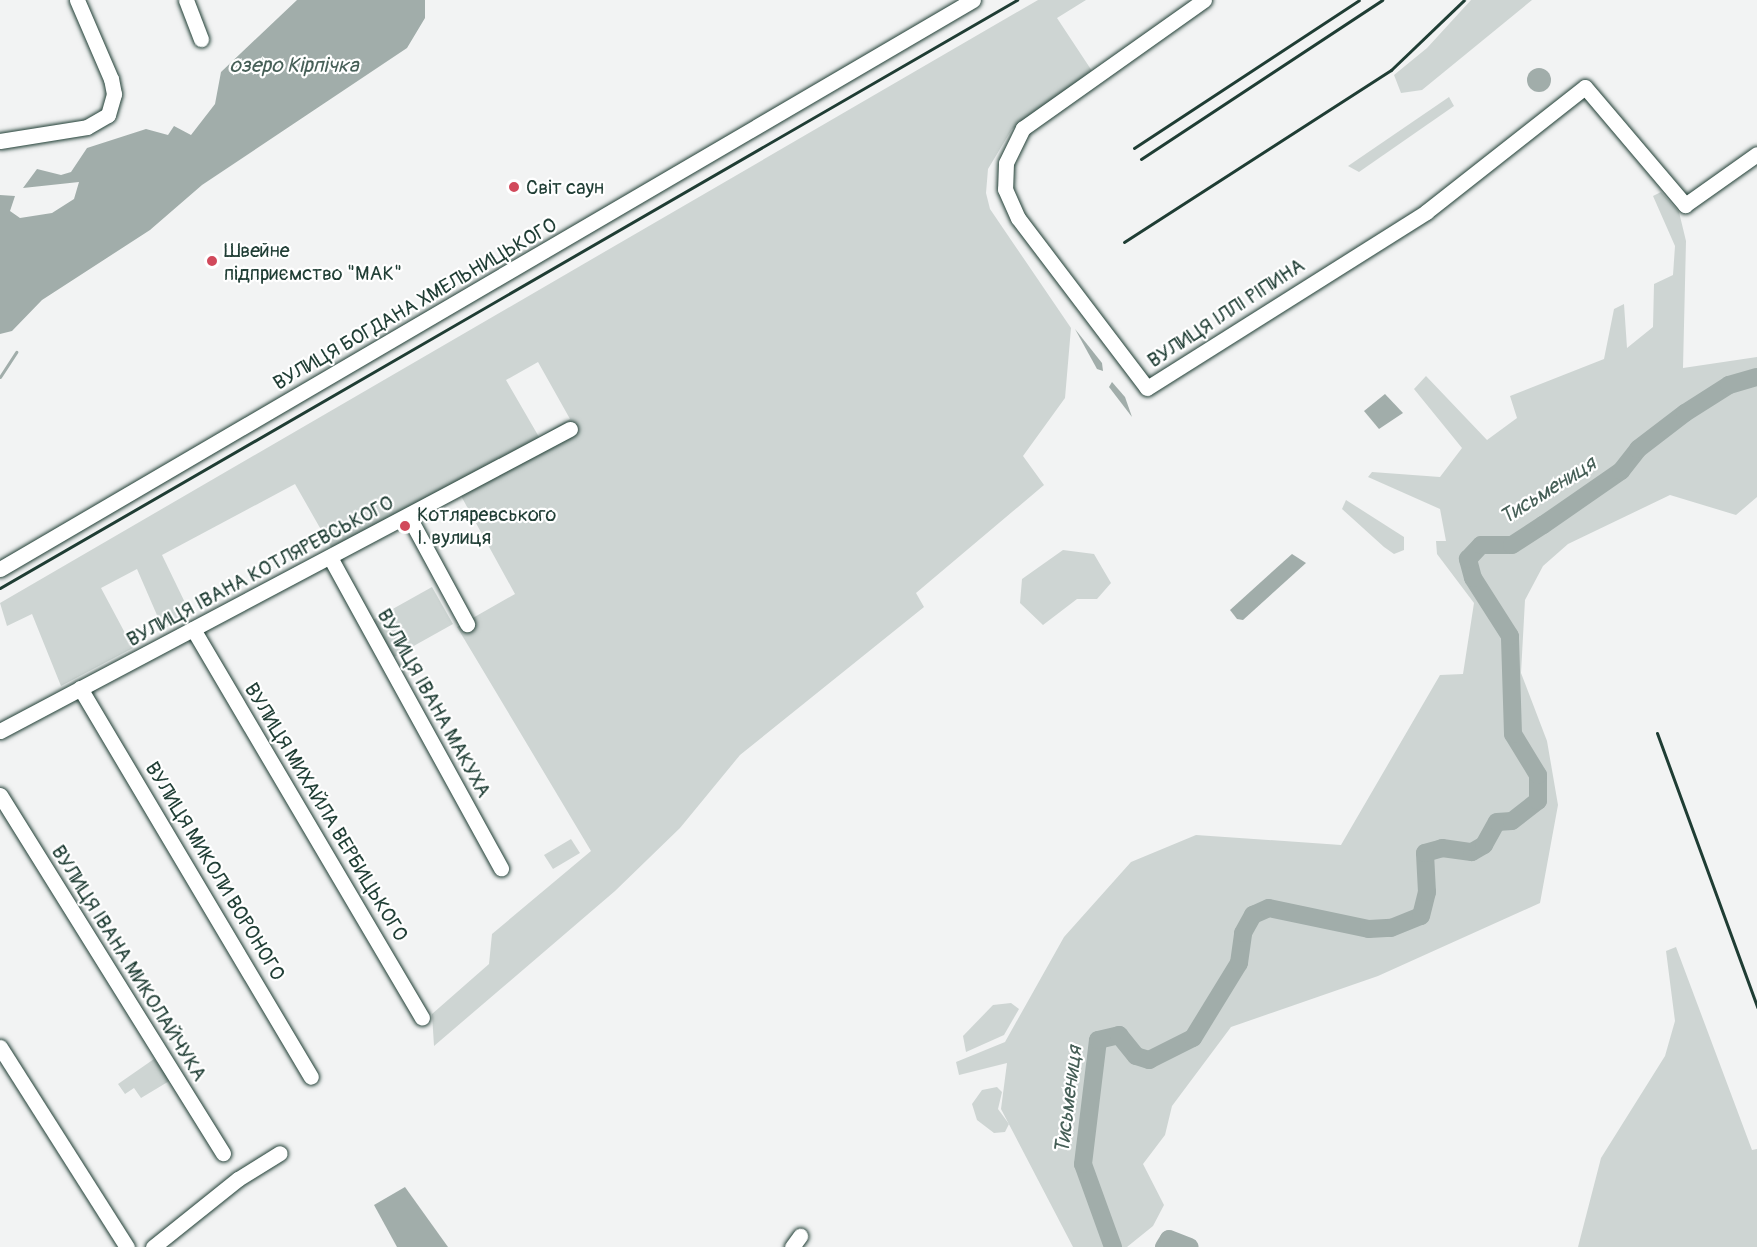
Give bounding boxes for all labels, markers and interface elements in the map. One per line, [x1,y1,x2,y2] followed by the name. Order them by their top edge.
[230,53,358,79] water label: озеро Кірпічка
[526,175,604,199] place label: Світ саун
[507,180,521,194] marker: Світ саун
[269,213,561,395] street label: ВУЛИЦЯ БОГДАНА ХМЕЛЬНИЦЬКОГО
[224,238,402,285] place label: Швейне підприємство "МАК"
[1143,253,1309,373] street label: ВУЛИЦЯ ІЛЛІ РІПИНА
[205,254,219,268] marker: Швейне підприємство "МАК"
[1495,452,1601,530] water label: Тисьмениця
[122,490,398,652] street label: ВУЛИЦЯ ІВАНА КОТЛЯРЕВСЬКОГО
[417,502,556,549] place label: Котляревського І. вулиця
[398,519,412,533] marker: Котляревського І. вулиця
[372,604,496,802] street label: ВУЛИЦЯ ІВАНА МАКУХА
[239,678,413,946] street label: ВУЛИЦЯ МИХАЙЛА ВЕРБИЦЬКОГО
[140,757,290,985] street label: ВУЛИЦЯ МИКОЛИ ВОРОНОГО
[46,841,212,1085] street label: ВУЛИЦЯ ІВАНА МИКОЛАЙЧУКА
[1050,1045,1088,1155] water label: Тисьмениця

